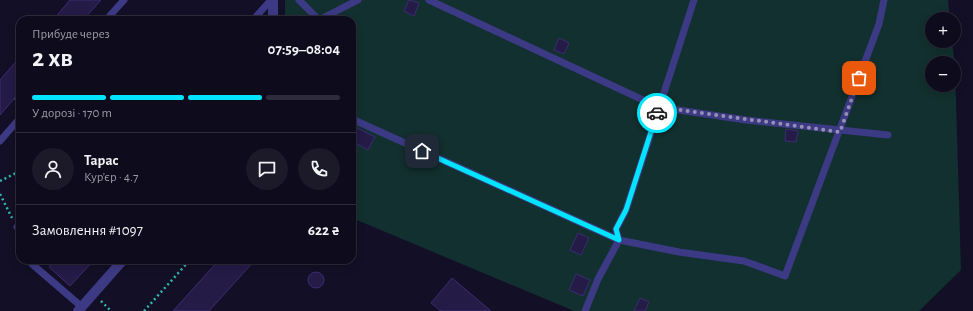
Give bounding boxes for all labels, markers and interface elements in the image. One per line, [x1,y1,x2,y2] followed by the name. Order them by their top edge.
[925,12,961,92] map controls
[925,12,961,48] button: +
[32,28,110,41] text: Прибуде через
[268,42,340,57] text: 07:59–08:04
[32,45,73,71] text: 2 хв
[925,56,961,92] button: −
[842,61,876,95] pin
[848,67,870,89] icon: bag
[637,93,677,133] courier
[646,102,668,124] icon: car
[32,107,112,120] text: У дорозі · 170 m
[405,134,439,168] pin
[411,140,433,162] icon: home
[32,148,74,190] button: person
[246,148,288,190] button: chat
[298,148,340,190] button: phone
[84,153,119,168] text: Тарас
[84,171,139,184] text: Кур’єр · 4.7
[32,223,143,238] text: Замовлення #1097
[308,223,340,238] text: 622 ₴

